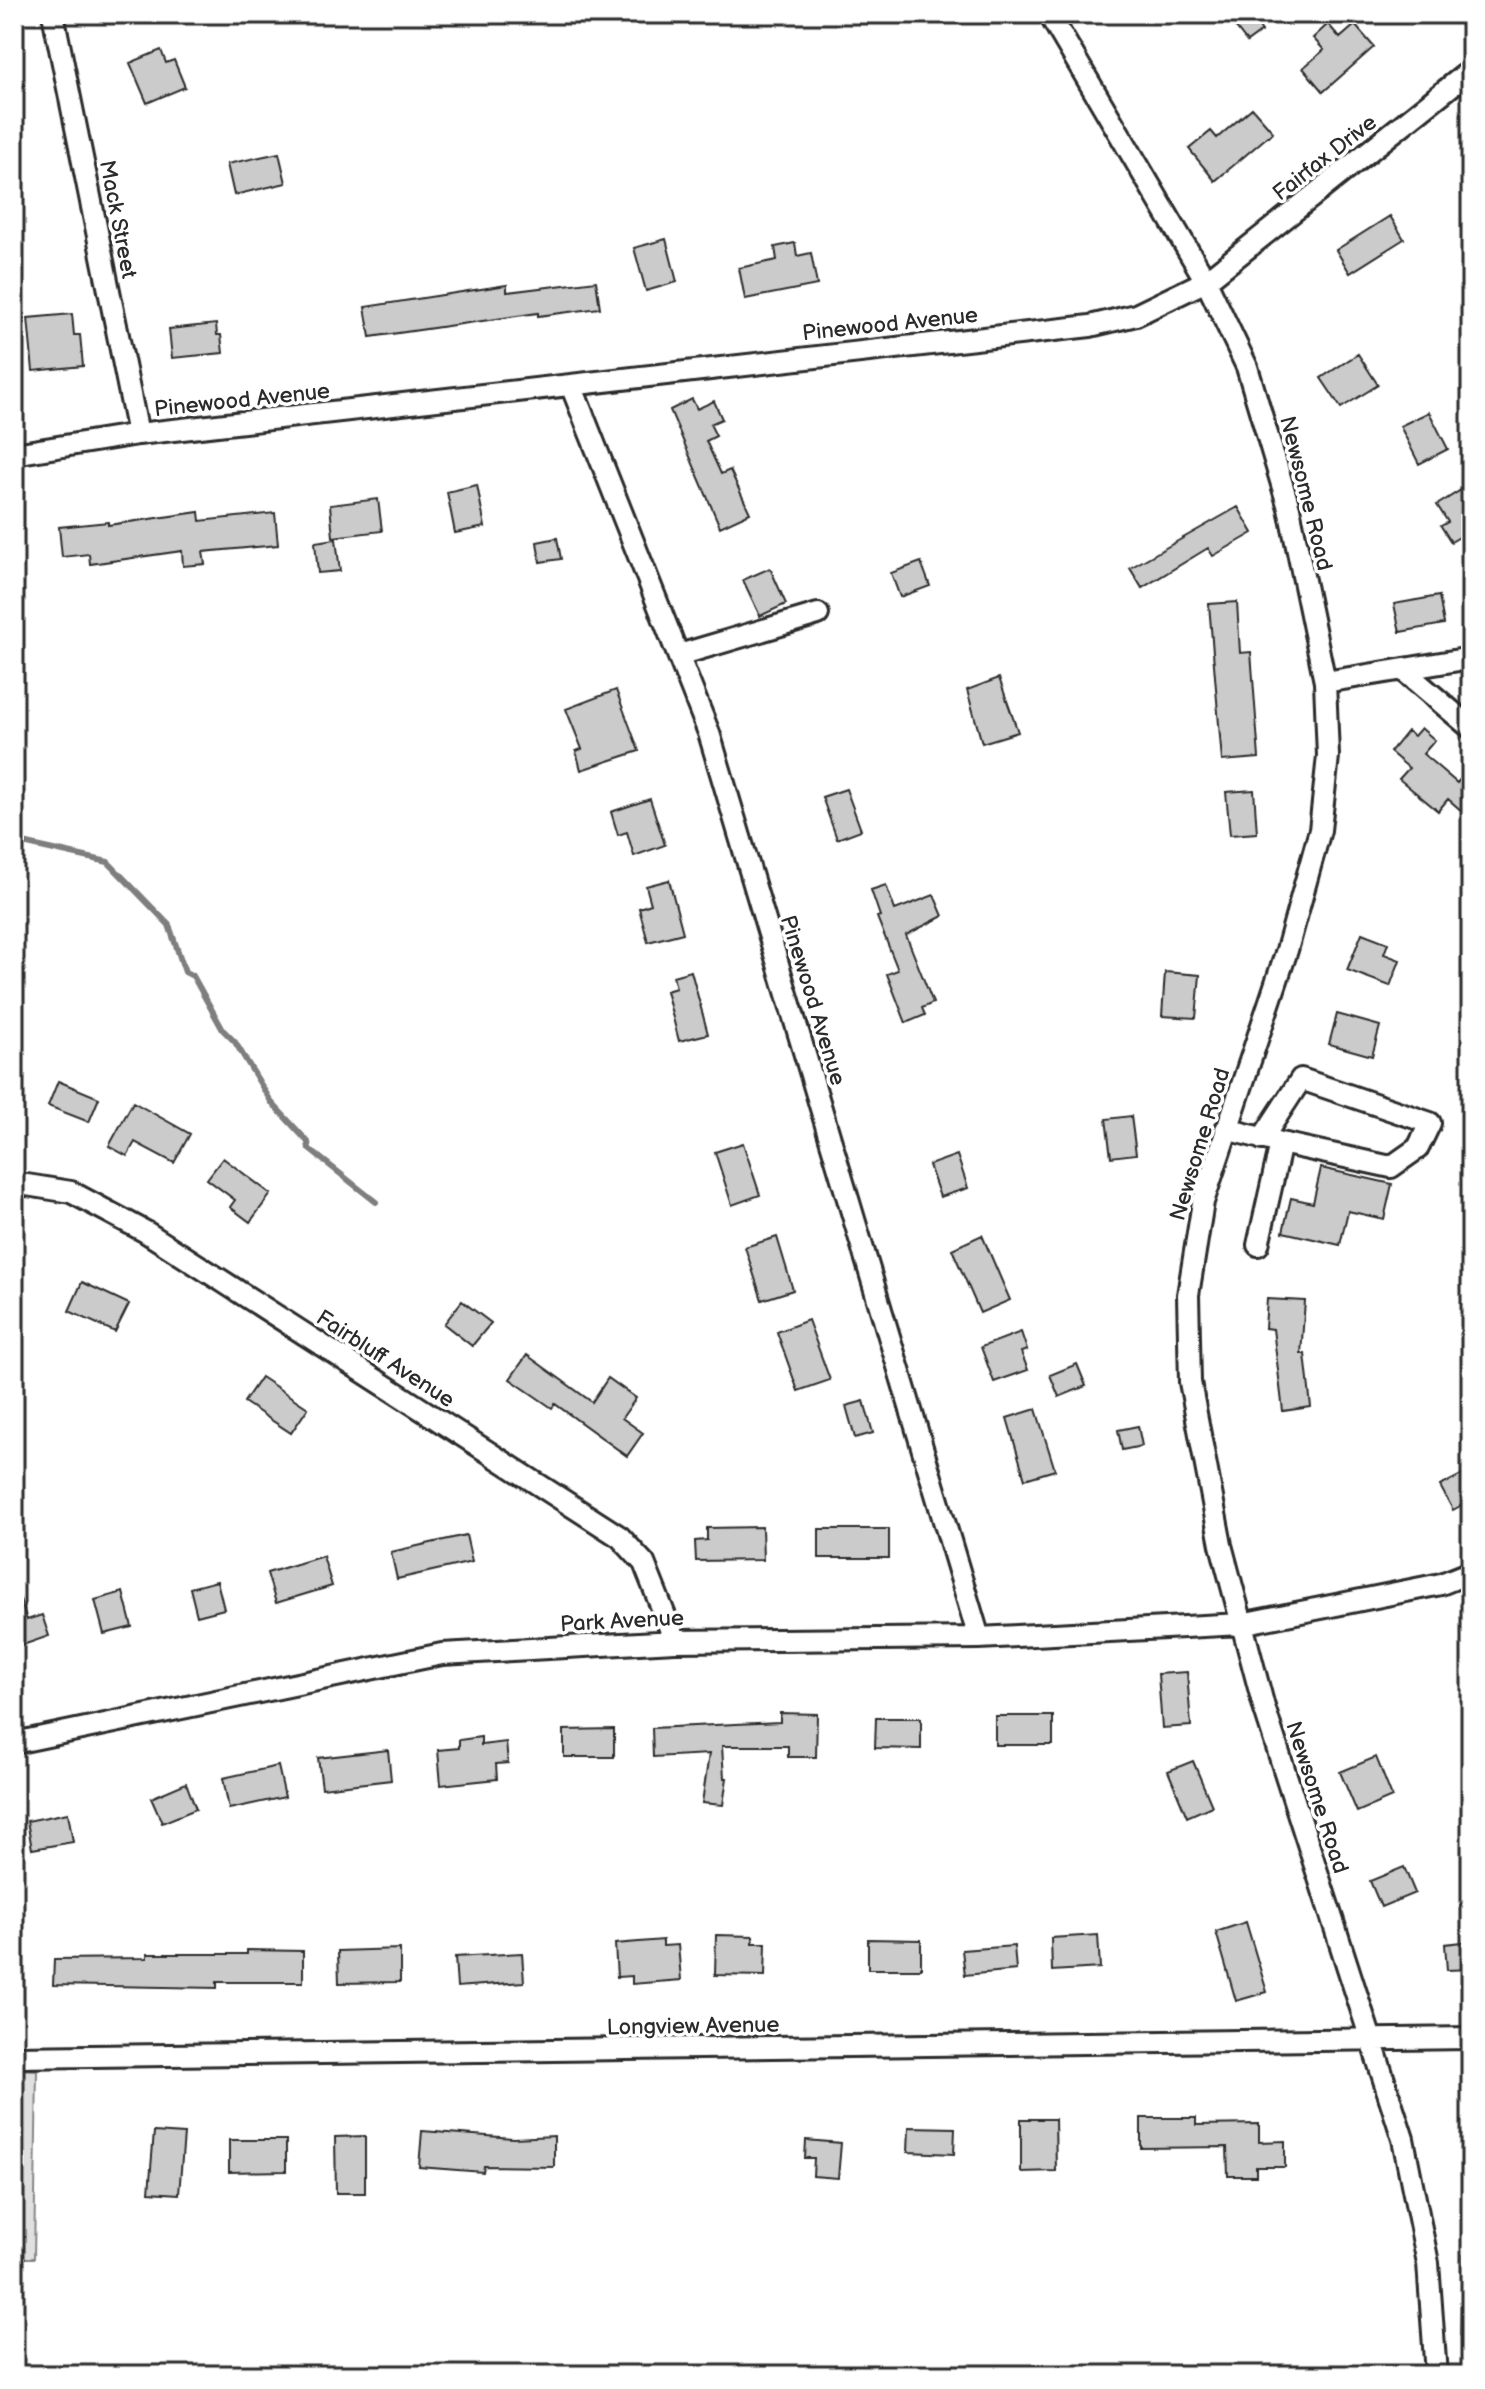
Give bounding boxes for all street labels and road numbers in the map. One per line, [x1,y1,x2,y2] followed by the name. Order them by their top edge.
[1268,109,1382,207] street label: Fairfax Drive
[93,158,142,281] street label: Mack Street
[801,302,979,347] street label: Pinewood Avenue
[153,378,331,423] street label: Pinewood Avenue
[1273,413,1338,573] street label: Newsome Road
[774,912,851,1089] street label: Pinewood Avenue
[1164,1065,1236,1224] street label: Newsome Road
[311,1305,459,1414] street label: Fairbluff Avenue
[560,1605,685,1638] street label: Park Avenue
[1279,1718,1354,1877] street label: Newsome Road
[606,2011,780,2042] street label: Longview Avenue

